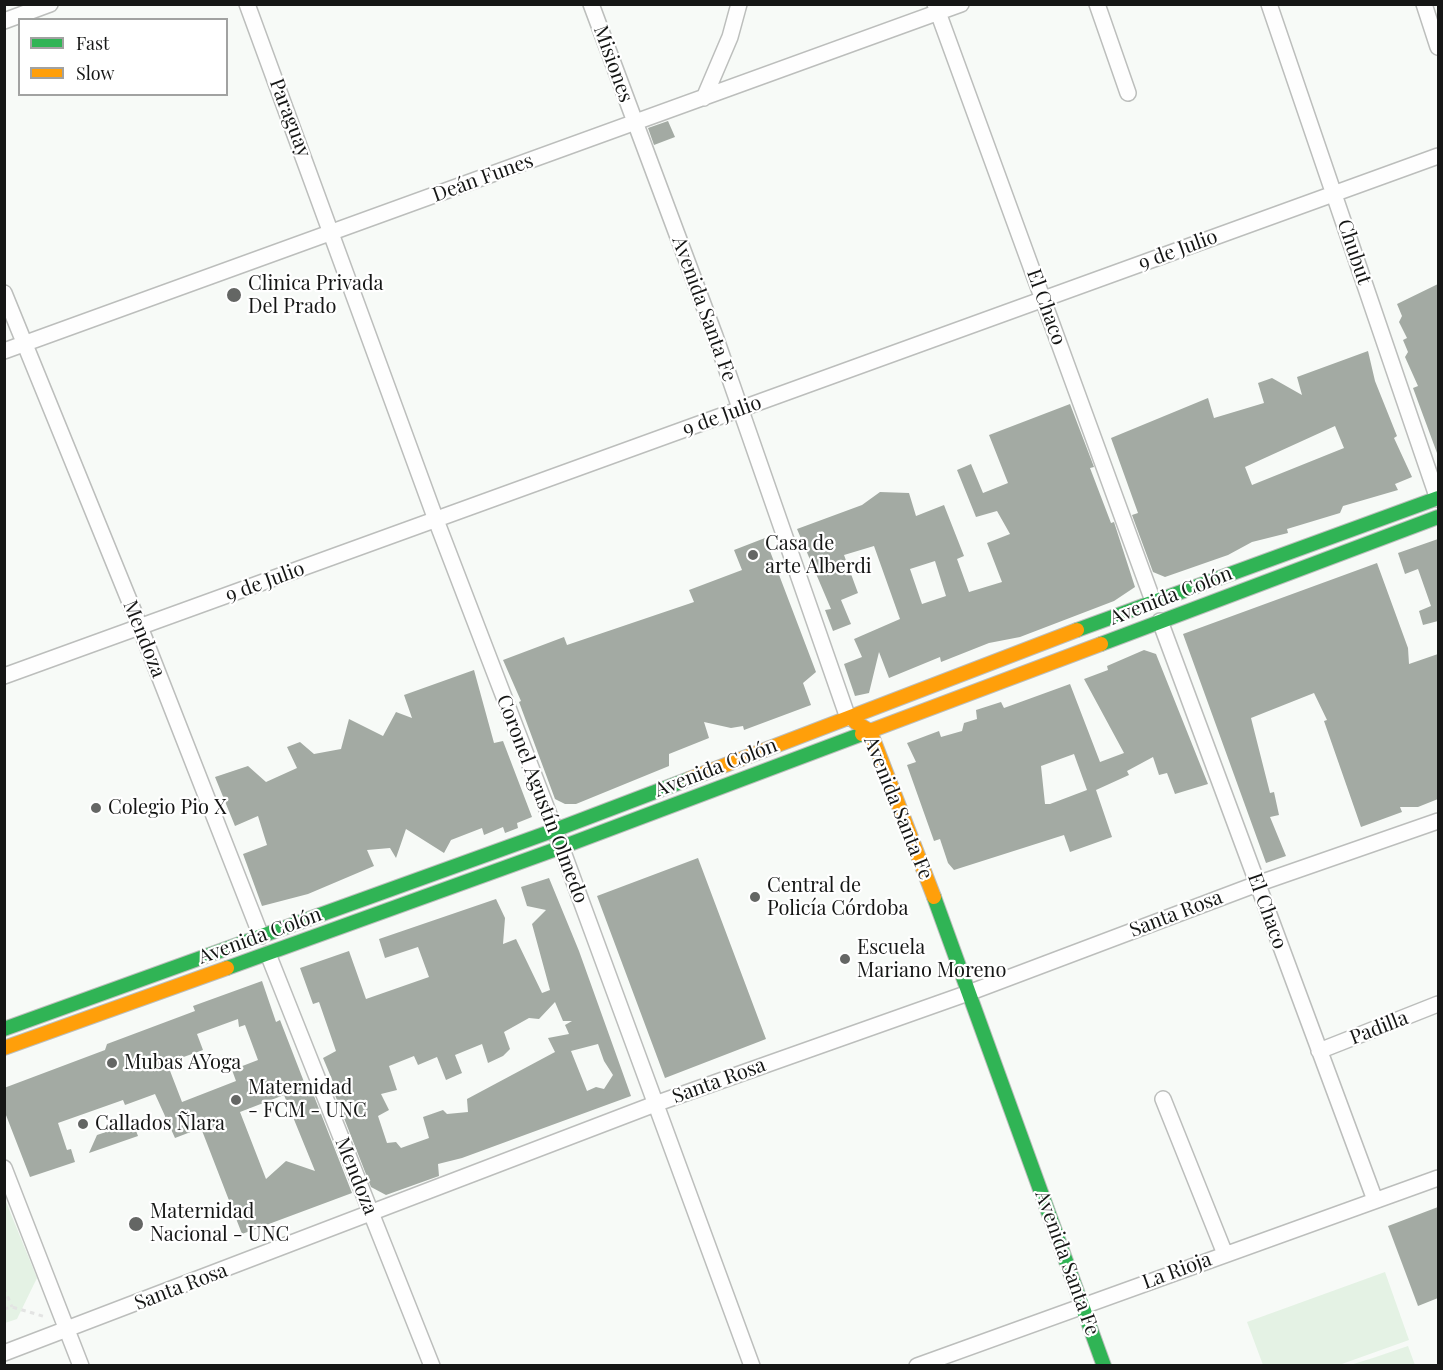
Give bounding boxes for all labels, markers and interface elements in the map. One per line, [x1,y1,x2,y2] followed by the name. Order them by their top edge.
[18,18,228,96] legend
[588,22,638,106] street label: Misiones
[76,31,109,55] text: Fast
[76,61,114,85] text: Slow
[264,75,316,161] street label: Paraguay
[429,149,537,207] street label: Deán Funes
[1332,216,1376,288] street label: Chubut
[1135,225,1221,275] street label: 9 de Julio
[667,233,741,385] street label: Avenida Santa Fe
[1021,266,1071,348] street label: El Chaco
[248,272,383,319] place label: Clinica Privada Del Prado
[225,286,243,304] marker: Clinica Privada Del Prado
[679,391,765,441] street label: 9 de Julio
[765,532,872,579] place label: Casa de arte Alberdi
[746,548,760,562] marker: Casa de arte Alberdi
[222,557,308,607] street label: 9 de Julio
[1106,562,1236,630] street label: Avenida Colón
[118,597,170,681] street label: Mendoza
[491,691,593,907] street label: Coronel Agustín Olmedo
[858,733,938,883] street label: Avenida Santa Fe
[651,734,781,802] street label: Avenida Colón
[108,796,227,820] place label: Colegio Pio X
[89,801,103,815] marker: Colegio Pio X
[1242,870,1292,952] street label: El Chaco
[767,874,908,921] place label: Central de Policía Córdoba
[1126,885,1226,943] street label: Santa Rosa
[748,890,762,904] marker: Central de Policía Córdoba
[195,903,325,969] street label: Avenida Colón
[857,936,1006,983] place label: Escuela Mariano Moreno
[838,952,852,966] marker: Escuela Mariano Moreno
[1347,1006,1411,1050] street label: Padilla
[124,1051,241,1075] place label: Mubas AYoga
[669,1053,769,1109] street label: Santa Rosa
[105,1056,119,1070] marker: Mubas AYoga
[248,1076,367,1123] place label: Maternidad - FCM - UNC
[229,1093,243,1107] marker: Maternidad - FCM - UNC
[95,1112,225,1136] place label: Callados Ñlara
[76,1117,90,1131] marker: Callados Ñlara
[330,1134,382,1218] street label: Mendoza
[1030,1187,1104,1339] street label: Avenida Santa Fe
[150,1200,289,1247] place label: Maternidad Nacional - UNC
[127,1215,145,1233] marker: Maternidad Nacional - UNC
[1139,1247,1215,1295] street label: La Rioja
[131,1258,231,1316] street label: Santa Rosa

